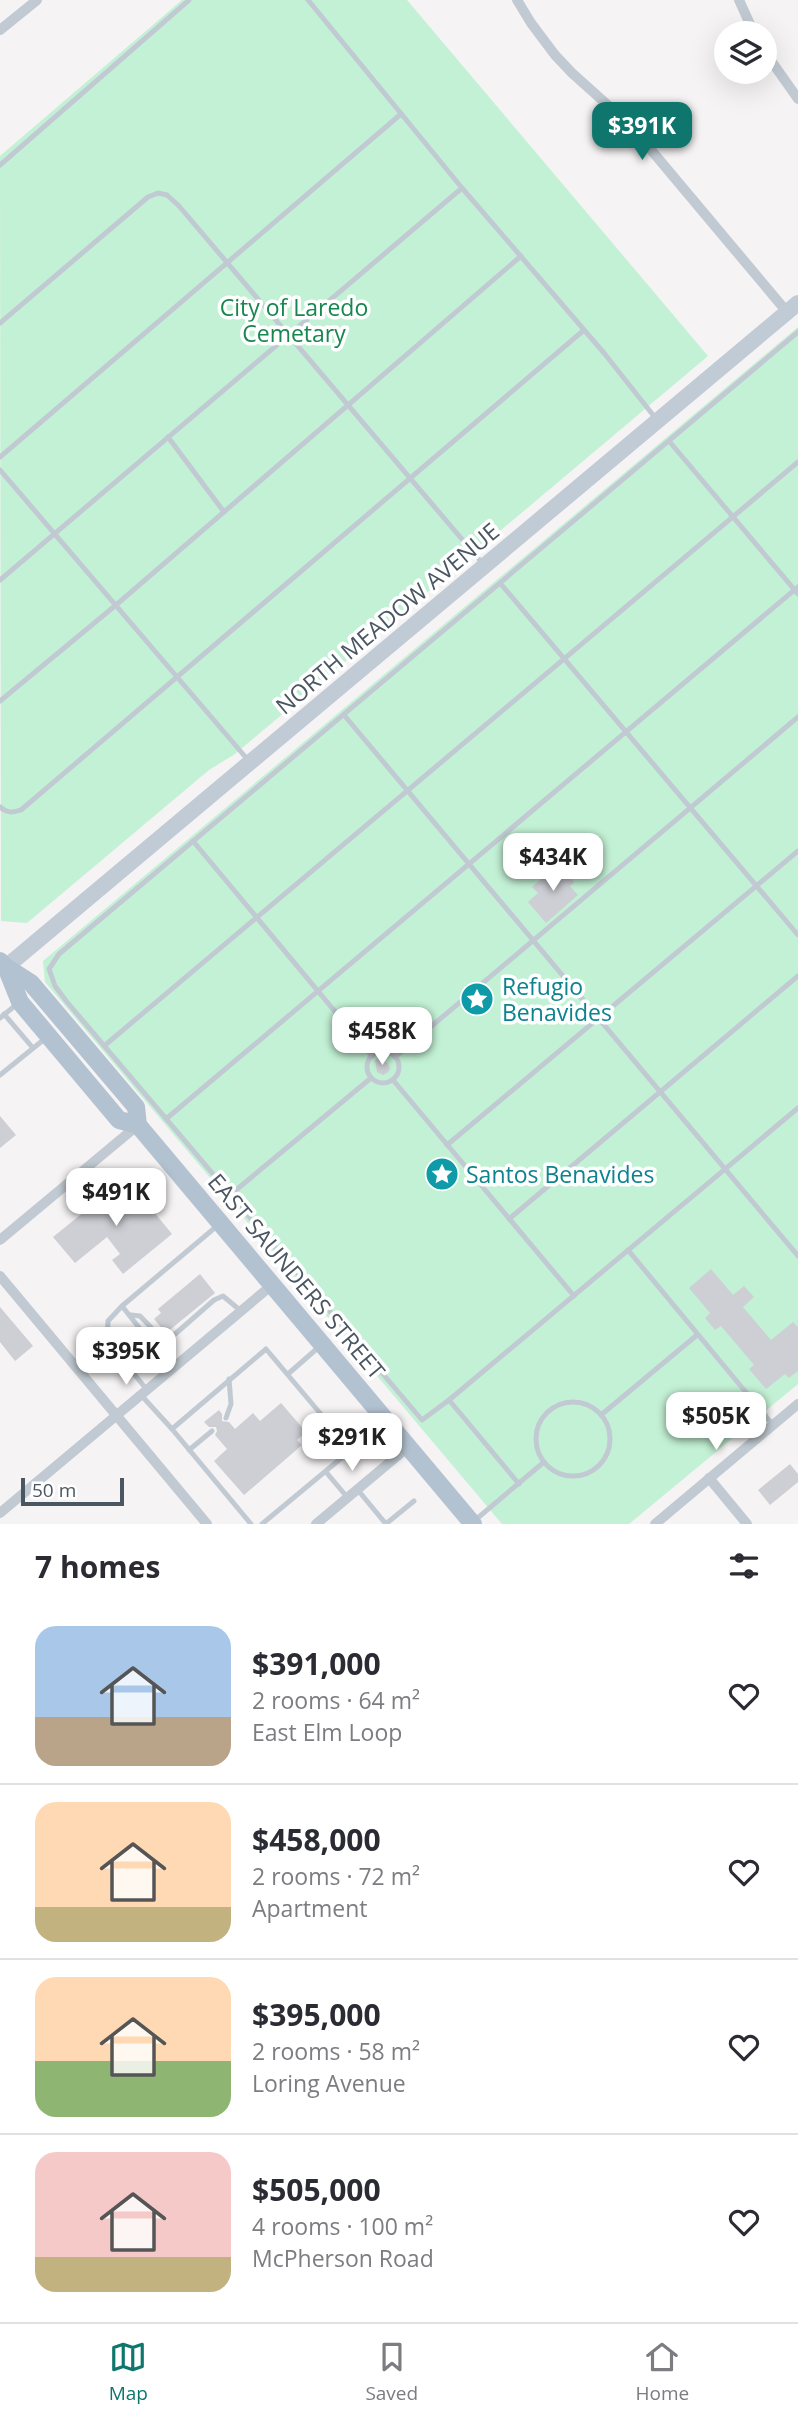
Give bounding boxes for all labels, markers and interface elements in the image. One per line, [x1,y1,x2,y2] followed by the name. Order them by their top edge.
[714,21,777,84] map controls
[714,21,777,84] button: layers
[593,102,691,162] pin: $391K
[608,109,676,141] text: $391K
[220,291,368,349] park label: City of Laredo Cemetary
[268,515,506,721] street label: NORTH MEADOW AVENUE
[504,834,602,893] pin: $434K
[519,840,587,872] text: $434K
[502,970,612,1028] place label: Refugio Benavides
[458,980,496,1018] place icon: Refugio Benavides
[333,1007,431,1067] pin: $458K
[348,1014,416,1046] text: $458K
[423,1155,461,1193] place icon: Santos Benavides
[466,1158,654,1190] place label: Santos Benavides
[201,1166,393,1386] street label: EAST SAUNDERS STREET
[67,1168,165,1228] pin: $491K
[82,1175,150,1207] text: $491K
[77,1328,175,1387] pin: $395K
[92,1334,160,1366] text: $395K
[667,1392,765,1452] pin: $505K
[682,1399,750,1431] text: $505K
[303,1414,401,1473] pin: $291K
[318,1420,386,1452] text: $291K
[21,1475,124,1507] scale bar
[32,1477,76,1503] text: 50 m
[35,1546,160,1587] text: 7 homes
[725,1547,763,1585] icon: filters
[252,1643,381,1684] text: $391,000
[91,1654,175,1738] icon: home
[725,1677,763,1715] icon: heart
[252,1684,420,1716] text: 2 rooms · 64 m²
[252,1716,402,1748] text: East Elm Loop
[252,1819,381,1860] text: $458,000
[91,1830,175,1914] icon: home
[725,1853,763,1891] icon: heart
[252,1860,420,1892] text: 2 rooms · 72 m²
[252,1892,368,1924] text: Apartment
[252,1994,381,2035] text: $395,000
[91,2005,175,2089] icon: home
[725,2028,763,2066] icon: heart
[252,2035,420,2067] text: 2 rooms · 58 m²
[252,2067,406,2099] text: Loring Avenue
[252,2169,381,2210] text: $505,000
[91,2180,175,2264] icon: home
[725,2203,763,2241] icon: heart
[252,2210,433,2242] text: 4 rooms · 100 m²
[252,2242,434,2274] text: McPherson Road
[109,2338,148,2406] tab: Map
[365,2338,418,2406] tab: Saved
[636,2338,689,2406] tab: Home

